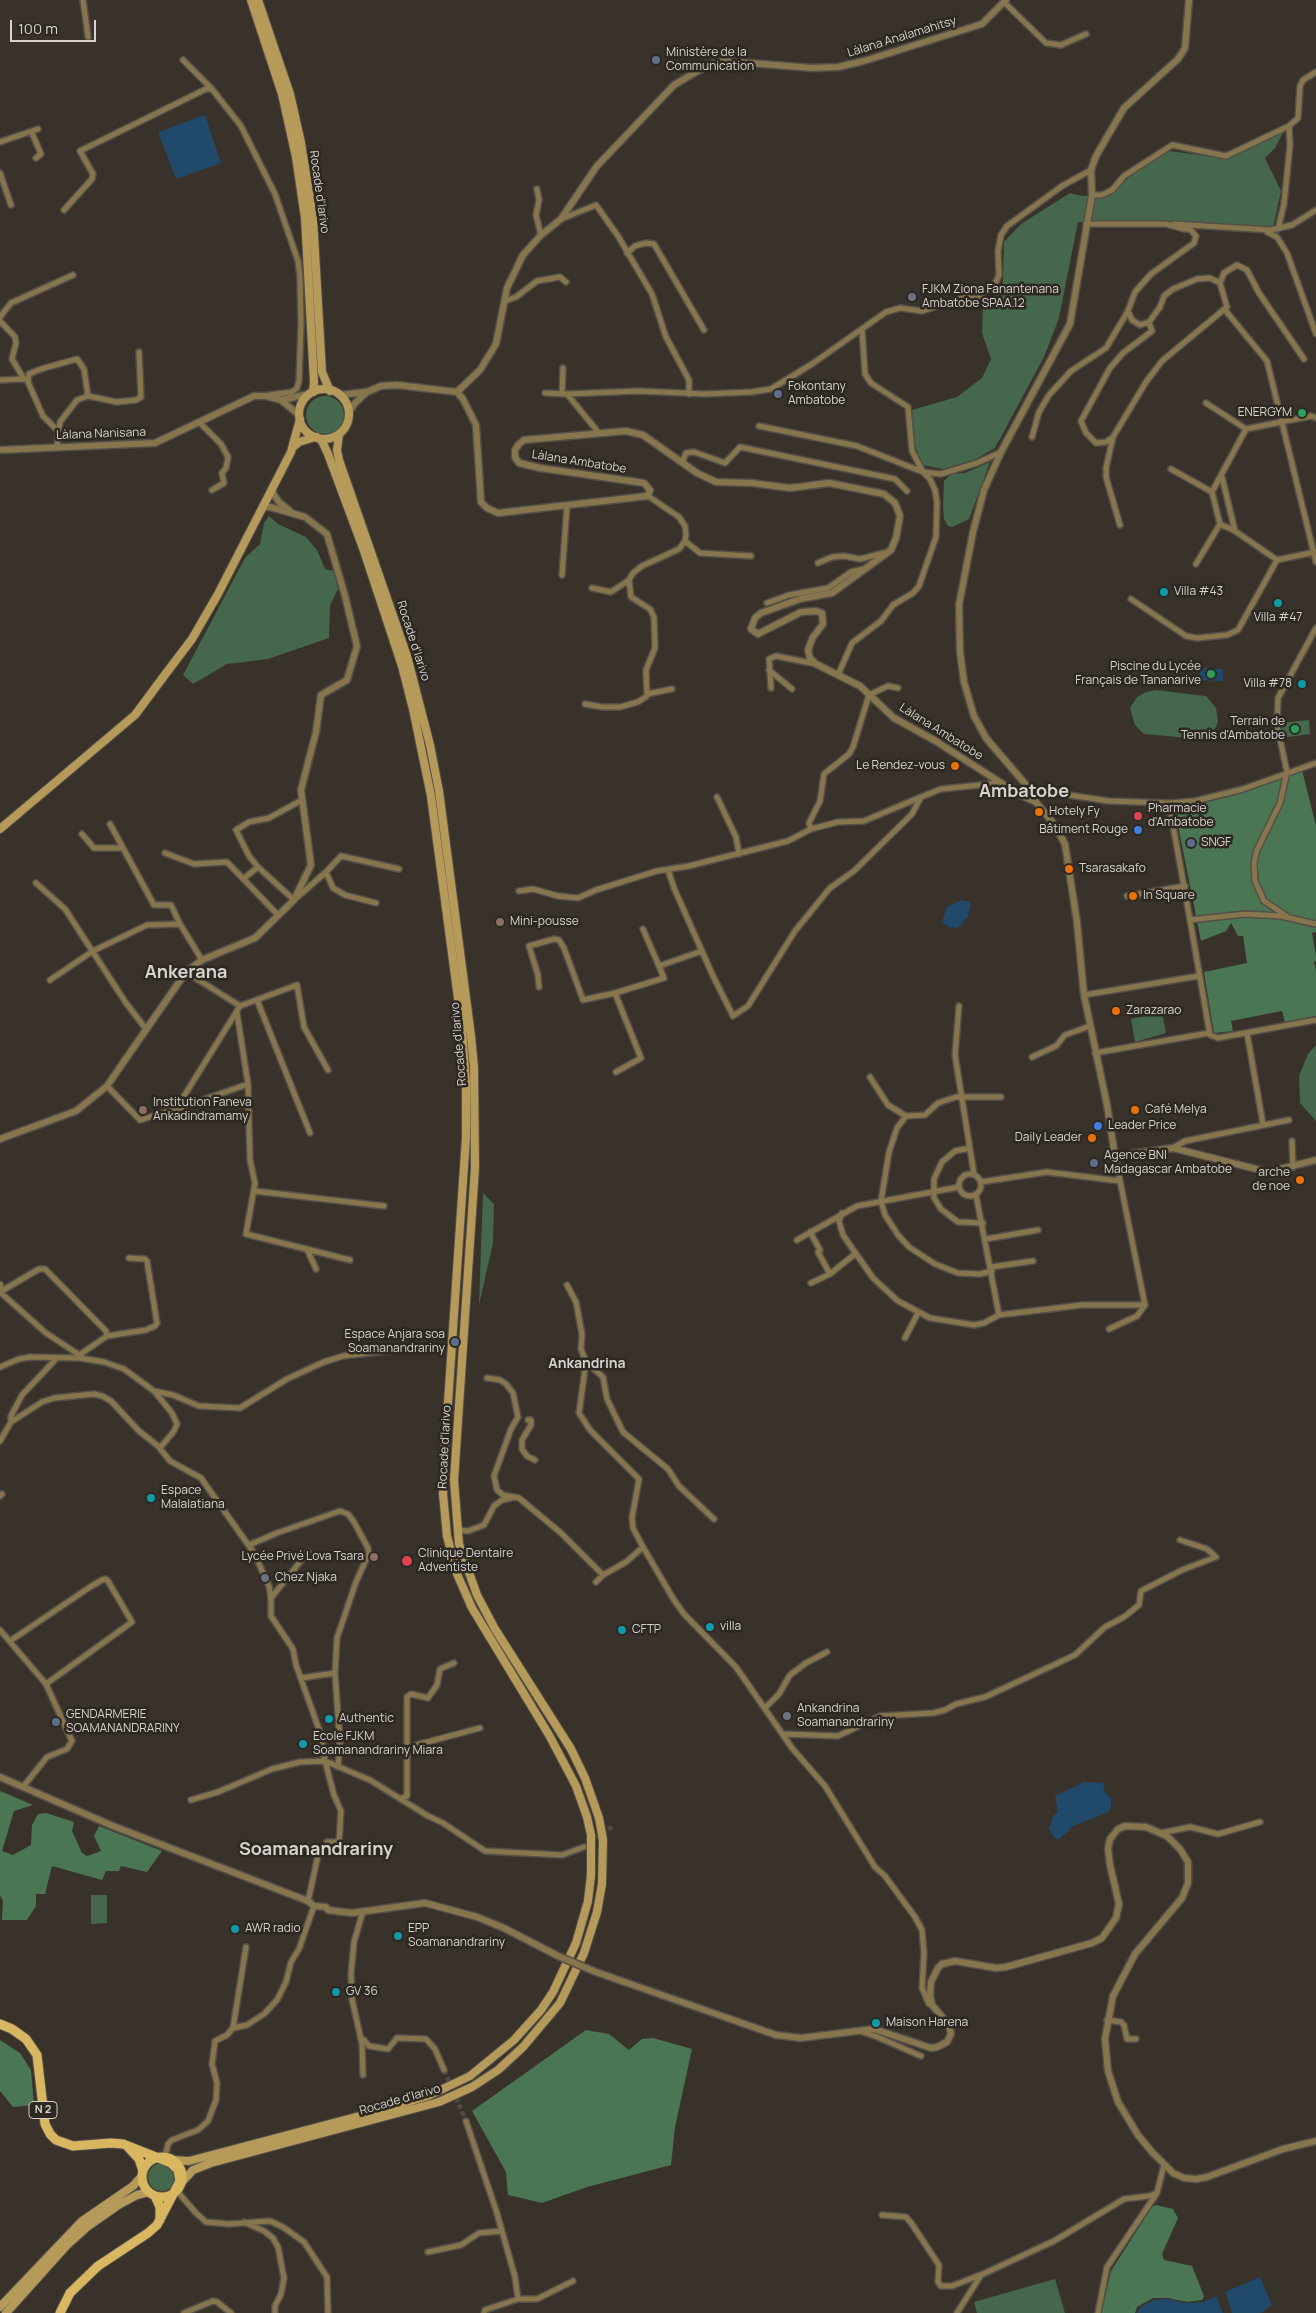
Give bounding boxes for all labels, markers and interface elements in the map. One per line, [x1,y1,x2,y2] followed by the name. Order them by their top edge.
[12,10,99,42] scale bar
[846,14,958,60] street label: Làlana Analamahitsy
[18,18,58,39] text: 100 m
[666,46,754,74] place label: Ministère de la Communication
[650,54,662,66] marker: Ministère de la Communication
[306,150,332,234] street label: Rocade d'Iarivo
[922,283,1059,311] place label: FJKM Ziona Fanantenana Ambatobe SPAA.12
[906,291,918,303] marker: FJKM Ziona Fanantenana Ambatobe SPAA.12
[788,380,846,408] place label: Fokontany Ambatobe
[772,388,784,400] marker: Fokontany Ambatobe
[1238,406,1292,420] place label: ENERGYM
[1296,407,1308,419] marker: ENERGYM
[56,425,146,443] street label: Làlana Nanisana
[531,447,627,477] street label: Làlana Ambatobe
[1174,585,1223,599] place label: Villa #43
[1158,586,1170,598] marker: Villa #43
[1272,597,1284,609] marker: Villa #47
[393,599,433,683] street label: Rocade d'Iarivo
[1254,611,1302,625] place label: Villa #47
[1075,660,1201,688] place label: Piscine du Lycée Français de Tananarive
[1205,668,1217,680] marker: Piscine du Lycée Français de Tananarive
[1243,677,1292,691] place label: Villa #78
[1296,678,1308,690] marker: Villa #78
[897,701,985,763] street label: Làlana Ambatobe
[1181,715,1285,743] place label: Terrain de Tennis d'Ambatobe
[1289,723,1301,735] marker: Terrain de Tennis d'Ambatobe
[856,759,945,773] place label: Le Rendez-vous
[949,760,961,772] marker: Le Rendez-vous
[979,781,1069,803] district label: Ambatobe
[1148,802,1214,830] place label: Pharmacie d'Ambatobe
[1049,805,1100,819] place label: Hotely Fy
[1033,806,1045,818] marker: Hotely Fy
[1132,810,1144,822] marker: Pharmacie d'Ambatobe
[1039,823,1128,837] place label: Bâtiment Rouge
[1132,824,1144,836] marker: Bâtiment Rouge
[1201,836,1231,850] place label: SNGF
[1185,837,1197,849] marker: SNGF
[1079,862,1146,876] place label: Tsarasakafo
[1063,863,1075,875] marker: Tsarasakafo
[1143,889,1195,903] place label: In Square
[1127,890,1139,902] marker: In Square
[510,915,579,929] place label: Mini-pousse
[494,916,506,928] marker: Mini-pousse
[145,962,227,984] district label: Ankerana
[448,1002,470,1086] street label: Rocade d'Iarivo
[1126,1004,1181,1018] place label: Zarazarao
[1110,1005,1122,1017] marker: Zarazarao
[153,1096,252,1124] place label: Institution Faneva Ankadindramamy
[1145,1103,1207,1117] place label: Café Melya
[137,1104,149,1116] marker: Institution Faneva Ankadindramamy
[1129,1104,1141,1116] marker: Café Melya
[1108,1119,1176,1133] place label: Leader Price
[1092,1120,1104,1132] marker: Leader Price
[1015,1131,1082,1145] place label: Daily Leader
[1086,1132,1098,1144] marker: Daily Leader
[1104,1149,1232,1177] place label: Agence BNI Madagascar Ambatobe
[1088,1157,1100,1169] marker: Agence BNI Madagascar Ambatobe
[1252,1166,1290,1194] place label: arche de noe
[1294,1174,1306,1186] marker: arche de noe
[345,1328,445,1356] place label: Espace Anjara soa Soamanandrariny
[449,1336,461,1348] marker: Espace Anjara soa Soamanandrariny
[548,1356,626,1372] district label: Ankandrina
[436,1405,454,1489] street label: Rocade d'Iarivo
[161,1484,225,1512] place label: Espace Malalatiana
[145,1492,157,1504] marker: Espace Malalatiana
[418,1547,513,1575] place label: Clinique Dentaire Adventiste
[241,1550,364,1564] place label: Lycée Privé Lova Tsara
[368,1551,380,1563] marker: Lycée Privé Lova Tsara
[400,1554,414,1568] marker: Clinique Dentaire Adventiste
[275,1571,337,1585] place label: Chez Njaka
[259,1572,271,1584] marker: Chez Njaka
[720,1620,741,1634] place label: villa
[704,1621,716,1633] marker: villa
[632,1623,661,1637] place label: CFTP
[616,1624,628,1636] marker: CFTP
[797,1702,894,1730] place label: Ankandrina Soamanandrariny
[66,1708,180,1736] place label: GENDARMERIE SOAMANANDRARINY
[781,1710,793,1722] marker: Ankandrina Soamanandrariny
[339,1712,394,1726] place label: Authentic
[323,1713,335,1725] marker: Authentic
[50,1716,62,1728] marker: GENDARMERIE SOAMANANDRARINY
[313,1730,443,1758] place label: Ecole FJKM Soamanandrariny Miara
[297,1738,309,1750] marker: Ecole FJKM Soamanandrariny Miara
[239,1839,393,1861] district label: Soamanandrariny
[245,1922,301,1936] place label: AWR radio
[408,1922,505,1950] place label: EPP Soamanandrariny
[229,1923,241,1935] marker: AWR radio
[392,1930,404,1942] marker: EPP Soamanandrariny
[346,1985,378,1999] place label: GV 36
[330,1986,342,1998] marker: GV 36
[886,2016,968,2030] place label: Maison Harena
[870,2017,882,2029] marker: Maison Harena
[358,2082,442,2118] street label: Rocade d'Iarivo
[29,2102,57,2118] road number: N 2

